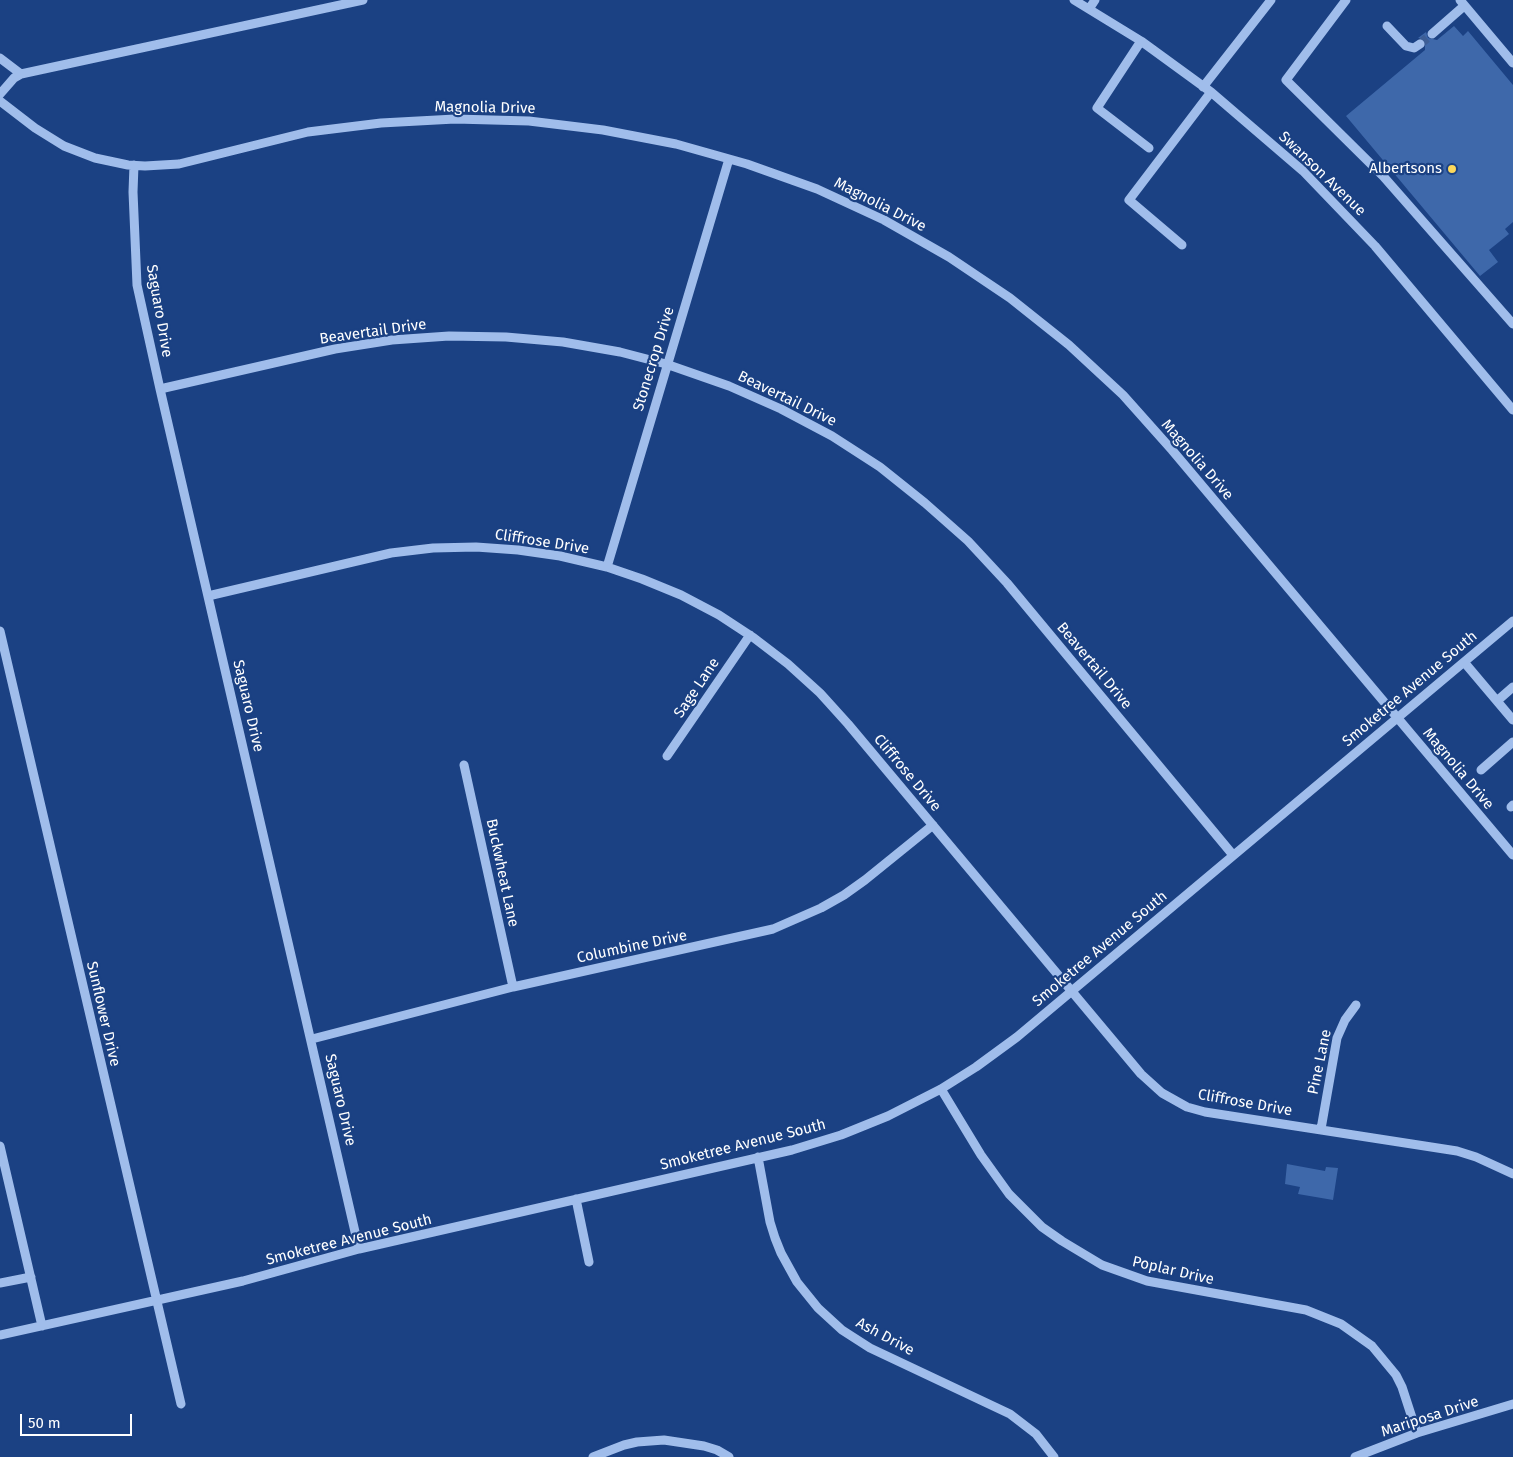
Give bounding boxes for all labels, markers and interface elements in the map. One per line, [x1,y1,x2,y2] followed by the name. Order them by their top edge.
[434,98,536,118] street label: Magnolia Drive
[1275,128,1369,220] street label: Swanson Avenue
[1369,160,1442,178] place label: Albertsons
[1446,163,1458,175] marker: Albertsons
[831,174,929,236] street label: Magnolia Drive
[142,263,176,359] street label: Saguaro Drive
[630,305,678,413] street label: Stonecrop Drive
[318,316,428,348] street label: Beavertail Drive
[735,367,839,431] street label: Beavertail Drive
[1157,416,1237,504] street label: Magnolia Drive
[494,526,590,558] street label: Cliffrose Drive
[1053,619,1135,713] street label: Beavertail Drive
[1339,627,1481,751] street label: Smoketree Avenue South
[670,655,724,721] street label: Sage Lane
[229,658,267,754] street label: Saguaro Drive
[1419,725,1497,813] street label: Magnolia Drive
[869,731,945,815] street label: Cliffrose Drive
[482,817,522,929] street label: Buckwheat Lane
[1029,887,1171,1011] street label: Smoketree Avenue South
[575,927,689,967] street label: Columbine Drive
[82,960,124,1068] street label: Sunflower Drive
[1304,1028,1336,1096] street label: Pine Lane
[321,1052,359,1148] street label: Saguaro Drive
[1196,1086,1294,1120] street label: Cliffrose Drive
[658,1116,828,1174] street label: Smoketree Avenue South
[264,1211,434,1269] street label: Smoketree Avenue South
[1130,1253,1216,1289] street label: Poplar Drive
[853,1314,917,1360] street label: Ash Drive
[1379,1393,1481,1441] street label: Mariposa Drive
[22,1404,135,1436] scale bar
[28,1414,61,1432] text: 50 m

